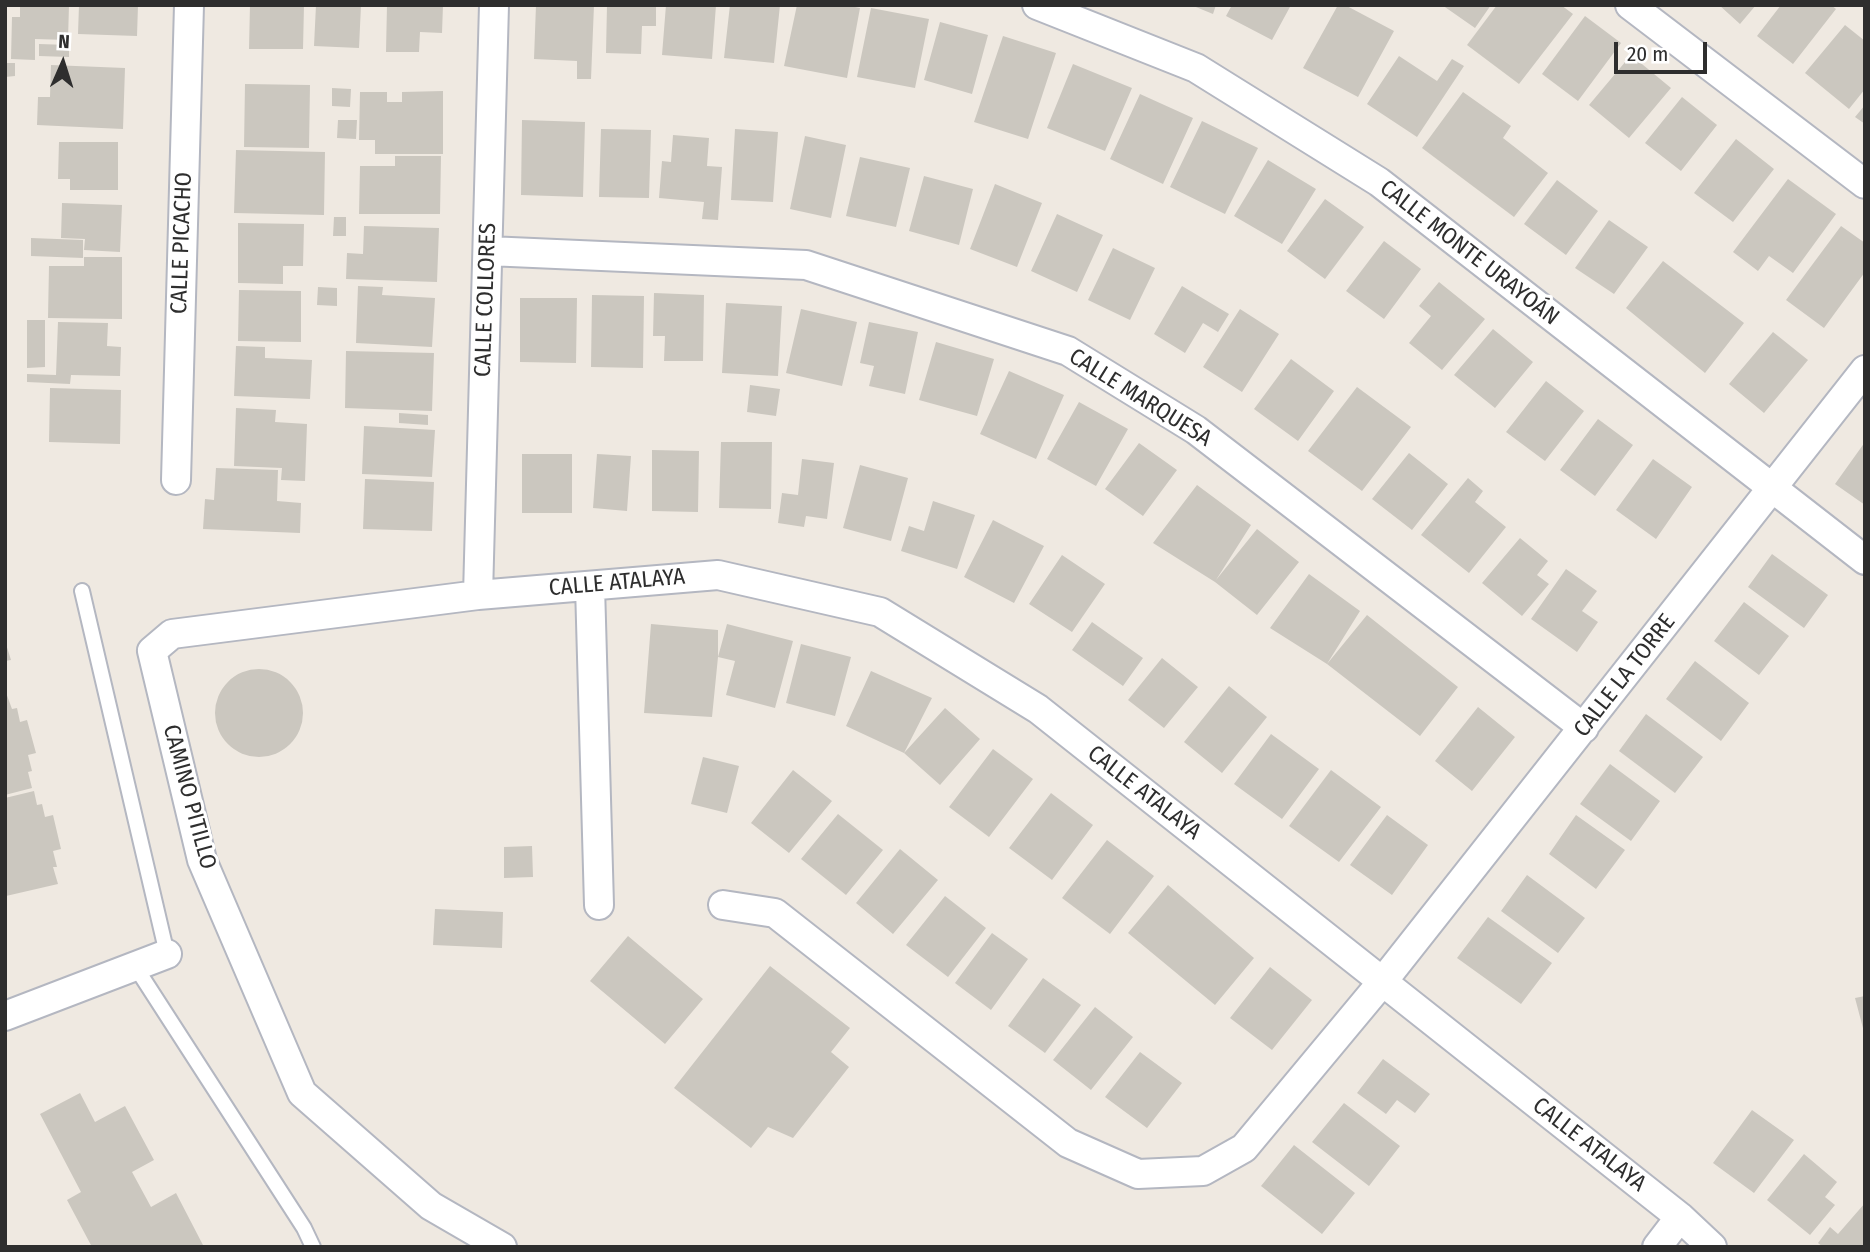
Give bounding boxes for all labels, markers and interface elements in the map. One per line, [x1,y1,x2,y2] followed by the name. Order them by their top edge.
[28,28,98,98] north arrow
[1618,28,1711,72] scale bar
[58,30,70,53] text: N
[1627,41,1668,67] text: 20 m
[166,172,198,314] street label: CALLE PICACHO
[1374,174,1564,332] street label: CALLE MONTE URAYOÁN
[470,222,502,378] street label: CALLE COLLORES
[1064,343,1216,453] street label: CALLE MARQUESA
[548,563,686,603] street label: CALLE ATALAYA
[1569,609,1681,743] street label: CALLE LA TORRE
[156,722,222,872] street label: CAMINO PITILLO
[1082,740,1206,846] street label: CALLE ATALAYA
[1527,1092,1651,1198] street label: CALLE ATALAYA

